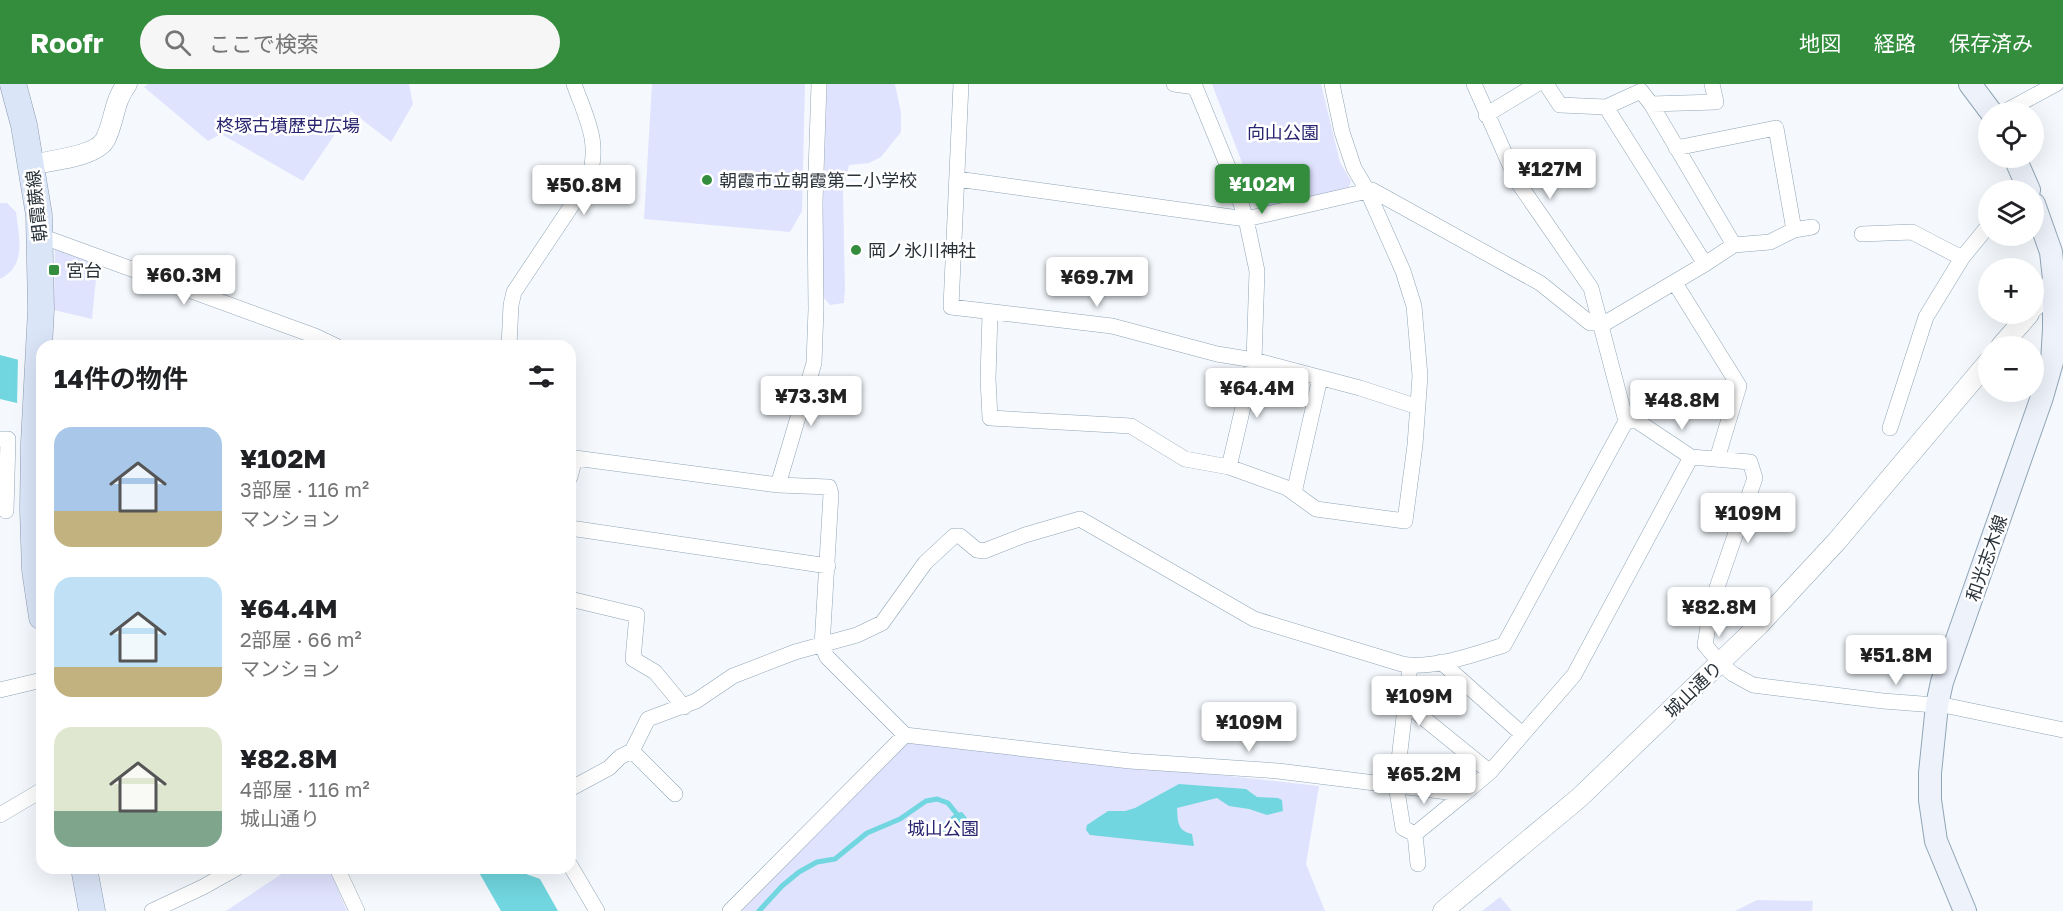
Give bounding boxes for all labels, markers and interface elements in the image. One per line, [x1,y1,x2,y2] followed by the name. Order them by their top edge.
[140,15,560,69] search box
[30,26,104,59] text: Roofr
[161,26,194,59] icon: search
[209,30,319,57] text: ここで検索
[1799,30,1841,56] text: 地図
[1874,30,1916,56] text: 経路
[1949,30,2033,56] text: 保存済み
[1978,102,2044,402] map controls
[1978,102,2044,168] button: locate
[216,114,360,136] park label: 柊塚古墳歴史広場
[1247,121,1319,143] park label: 向山公園
[1508,149,1592,200] pin: ¥127M
[1518,156,1582,180] text: ¥127M
[1220,164,1304,215] pin: ¥102M
[535,165,633,216] pin: ¥50.8M
[21,169,51,243] street label: 朝霞蕨線
[719,169,917,191] place label: 朝霞市立朝霞第二小学校
[1229,171,1295,195] text: ¥102M
[546,172,622,196] text: ¥50.8M
[700,173,714,187] marker: 朝霞市立朝霞第二小学校
[1978,180,2044,246] button: layers
[868,239,976,261] place label: 岡ノ氷川神社
[849,243,863,257] marker: 岡ノ氷川神社
[135,255,233,306] pin: ¥60.3M
[1048,257,1146,308] pin: ¥69.7M
[1978,258,2044,324] button: +
[66,259,102,281] place label: 宮台
[146,262,222,286] text: ¥60.3M
[47,263,61,277] marker: 宮台
[1060,264,1134,288] text: ¥69.7M
[1978,336,2044,402] button: −
[525,360,558,393] icon: filters
[54,363,188,394] text: 14件の物件
[1208,368,1306,419] pin: ¥64.4M
[1219,375,1295,399] text: ¥64.4M
[762,376,860,427] pin: ¥73.3M
[1633,380,1731,431] pin: ¥48.8M
[775,383,847,407] text: ¥73.3M
[1644,387,1720,411] text: ¥48.8M
[240,443,326,474] text: ¥102M
[102,451,174,523] icon: home
[240,477,369,501] text: 3部屋 · 116 m²
[1706,493,1790,544] pin: ¥109M
[1715,500,1782,524] text: ¥109M
[240,506,340,530] text: マンション
[1961,512,2011,604] street label: 和光志木線
[1670,587,1768,638] pin: ¥82.8M
[240,593,338,624] text: ¥64.4M
[1681,594,1757,618] text: ¥82.8M
[102,601,174,673] icon: home
[240,627,362,651] text: 2部屋 · 66 m²
[1847,635,1945,686] pin: ¥51.8M
[1860,642,1932,666] text: ¥51.8M
[240,656,340,680] text: マンション
[1659,656,1727,722] street label: 城山通り
[1377,676,1461,727] pin: ¥109M
[1386,683,1453,707] text: ¥109M
[1207,702,1291,753] pin: ¥109M
[1216,709,1283,733] text: ¥109M
[240,743,338,774] text: ¥82.8M
[102,751,174,823] icon: home
[1375,754,1473,805] pin: ¥65.2M
[1387,761,1461,785] text: ¥65.2M
[240,777,370,801] text: 4部屋 · 116 m²
[240,806,320,830] text: 城山通り
[907,817,979,839] park label: 城山公園

